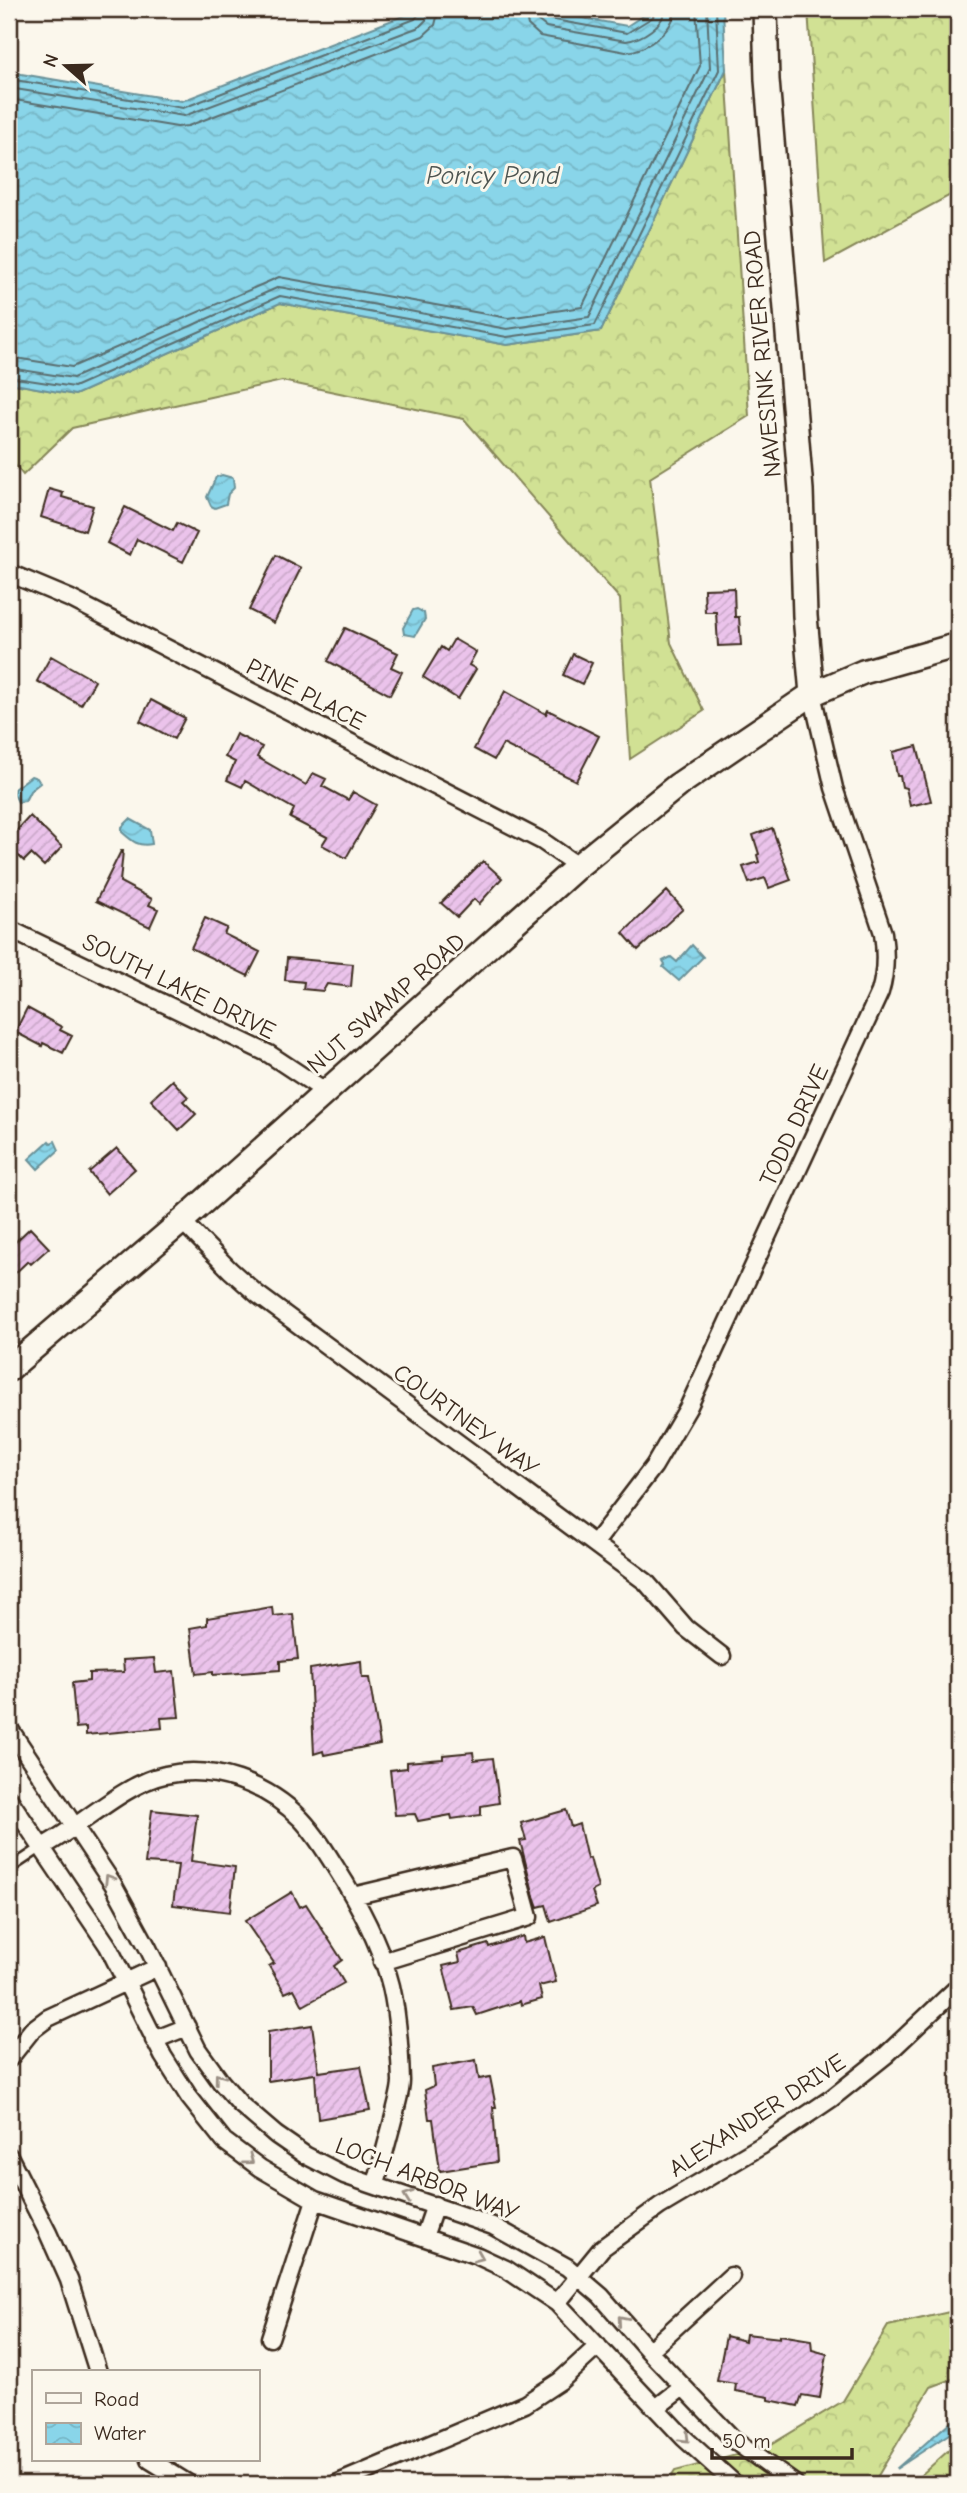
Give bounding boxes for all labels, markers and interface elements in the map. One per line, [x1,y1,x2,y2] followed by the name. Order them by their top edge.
[32,32,102,102] north arrow
[39,51,63,70] text: N
[426,161,561,191] water label: Poricy Pond
[737,229,787,479] street label: NAVESINK RIVER ROAD
[242,652,370,736] street label: PINE PLACE
[78,927,280,1045] street label: SOUTH LAKE DRIVE
[301,927,471,1079] street label: NUT SWAMP ROAD
[754,1060,834,1190] street label: TODD DRIVE
[388,1358,545,1482] street label: COURTNEY WAY
[104,1873,117,1886] one-way arrow
[664,2048,850,2182] street label: ALEXANDER DRIVE
[214,2073,227,2085] one-way arrow
[331,2131,523,2227] street label: LOCH ARBOR WAY
[241,2151,254,2164] one-way arrow
[402,2190,414,2204] one-way arrow
[473,2249,485,2263] one-way arrow
[618,2315,630,2328] one-way arrow
[32,2370,259,2462] legend
[94,2387,139,2411] text: Road
[712,2416,852,2460] scale bar
[94,2421,147,2445] text: Water
[722,2429,771,2453] text: 50 m
[676,2430,689,2443] one-way arrow

